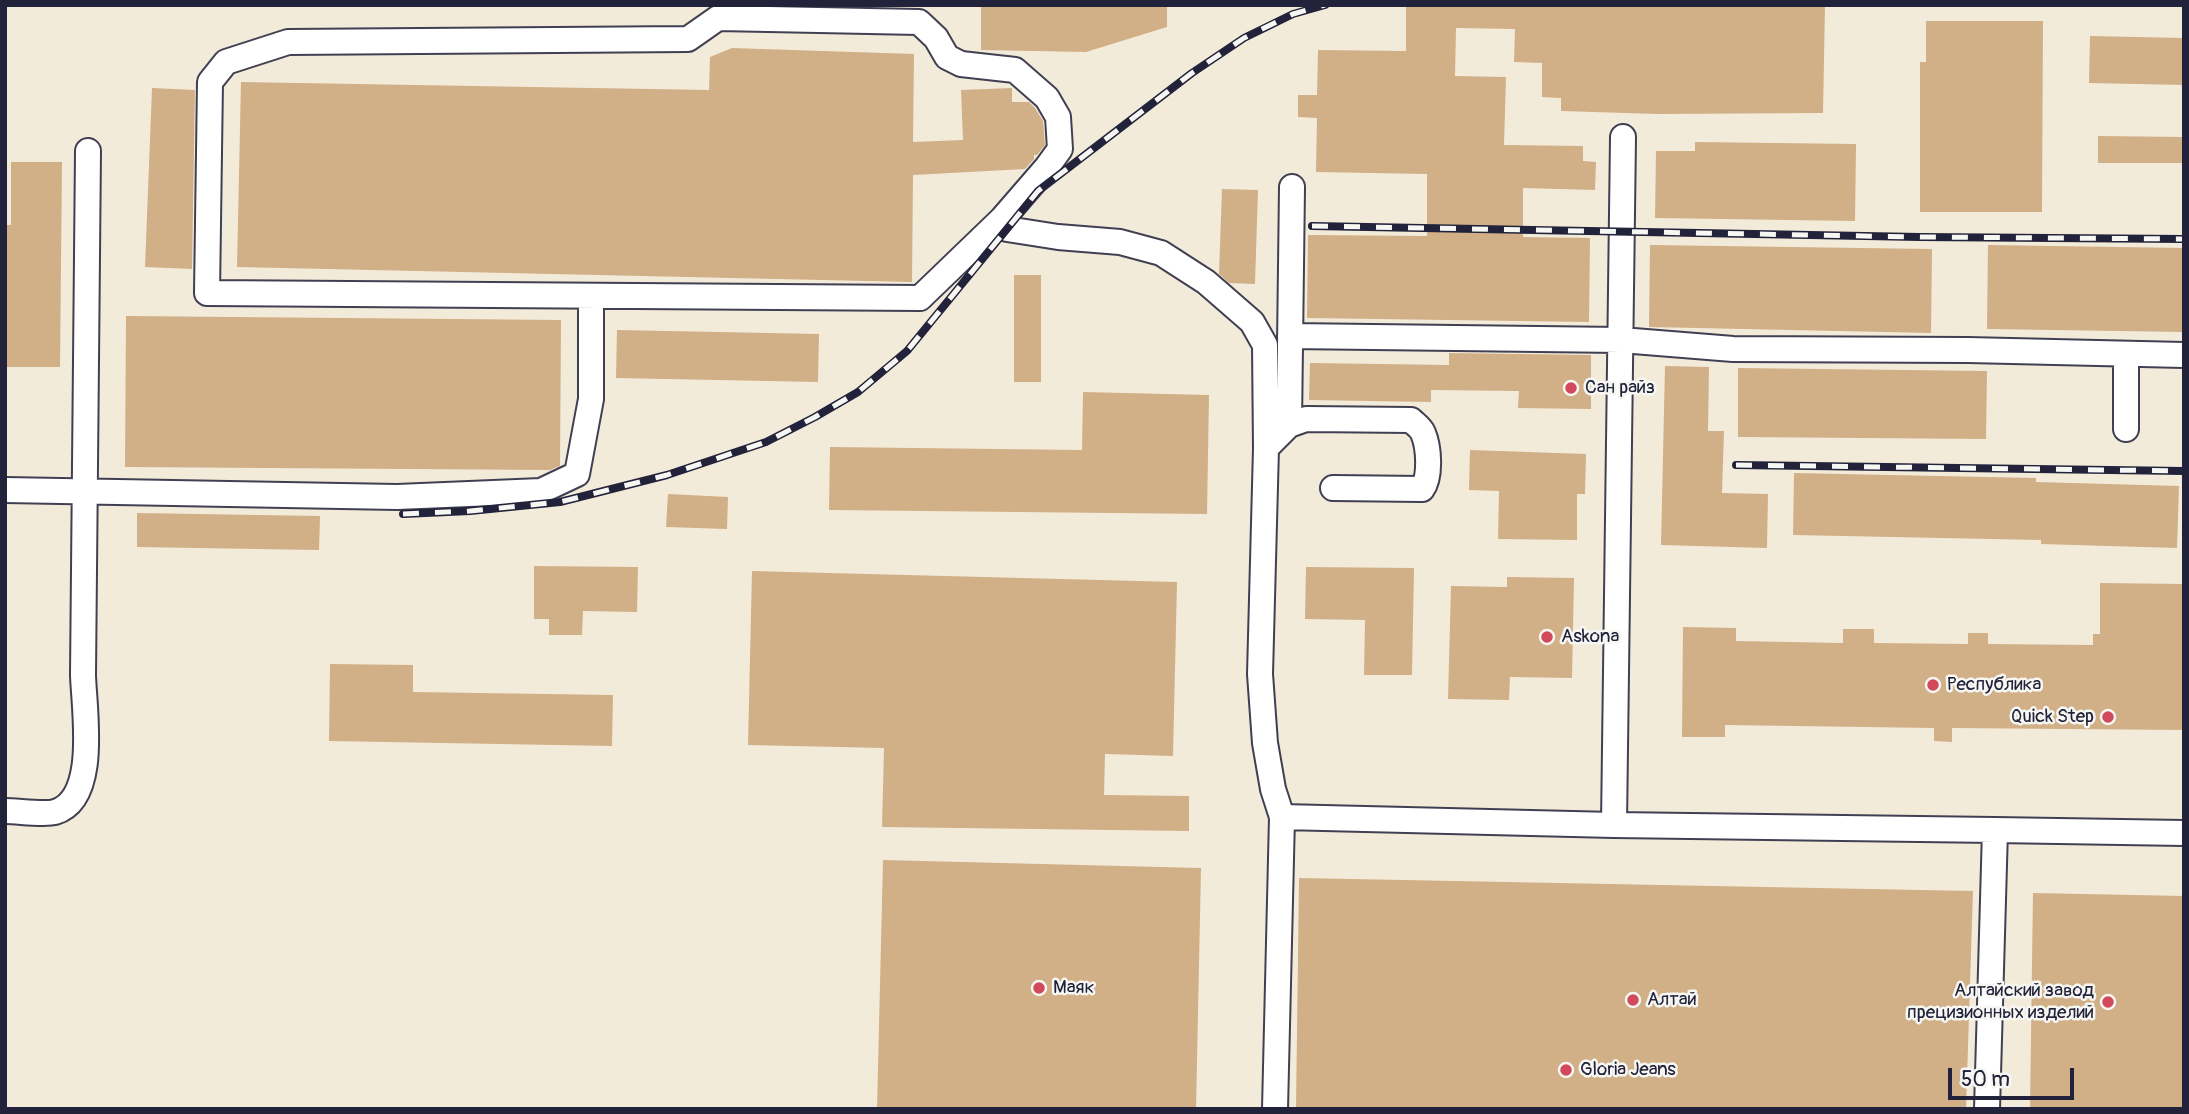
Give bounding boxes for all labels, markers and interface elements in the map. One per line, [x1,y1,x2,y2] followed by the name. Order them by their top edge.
[1585,377,1655,399] place label: Сан райз
[1563,380,1579,396] marker: Сан райз
[1561,626,1619,648] place label: Askona
[1539,629,1555,645] marker: Askona
[1947,674,2041,696] place label: Республика
[1925,677,1941,693] marker: Республика
[2011,706,2094,728] place label: Quick Step
[2100,709,2116,725] marker: Quick Step
[1053,977,1094,999] place label: Маяк
[1031,980,1047,996] marker: Маяк
[1907,980,2094,1024] place label: Алтайский завод прецизионных изделий
[1647,989,1697,1011] place label: Алтай
[1625,992,1641,1008] marker: Алтай
[2100,994,2116,1010] marker: Алтайский завод прецизионных изделий
[1951,1054,2077,1098] scale bar
[1580,1059,1676,1081] place label: Gloria Jeans
[1558,1062,1574,1078] marker: Gloria Jeans
[1961,1066,2010,1093] text: 50 m

